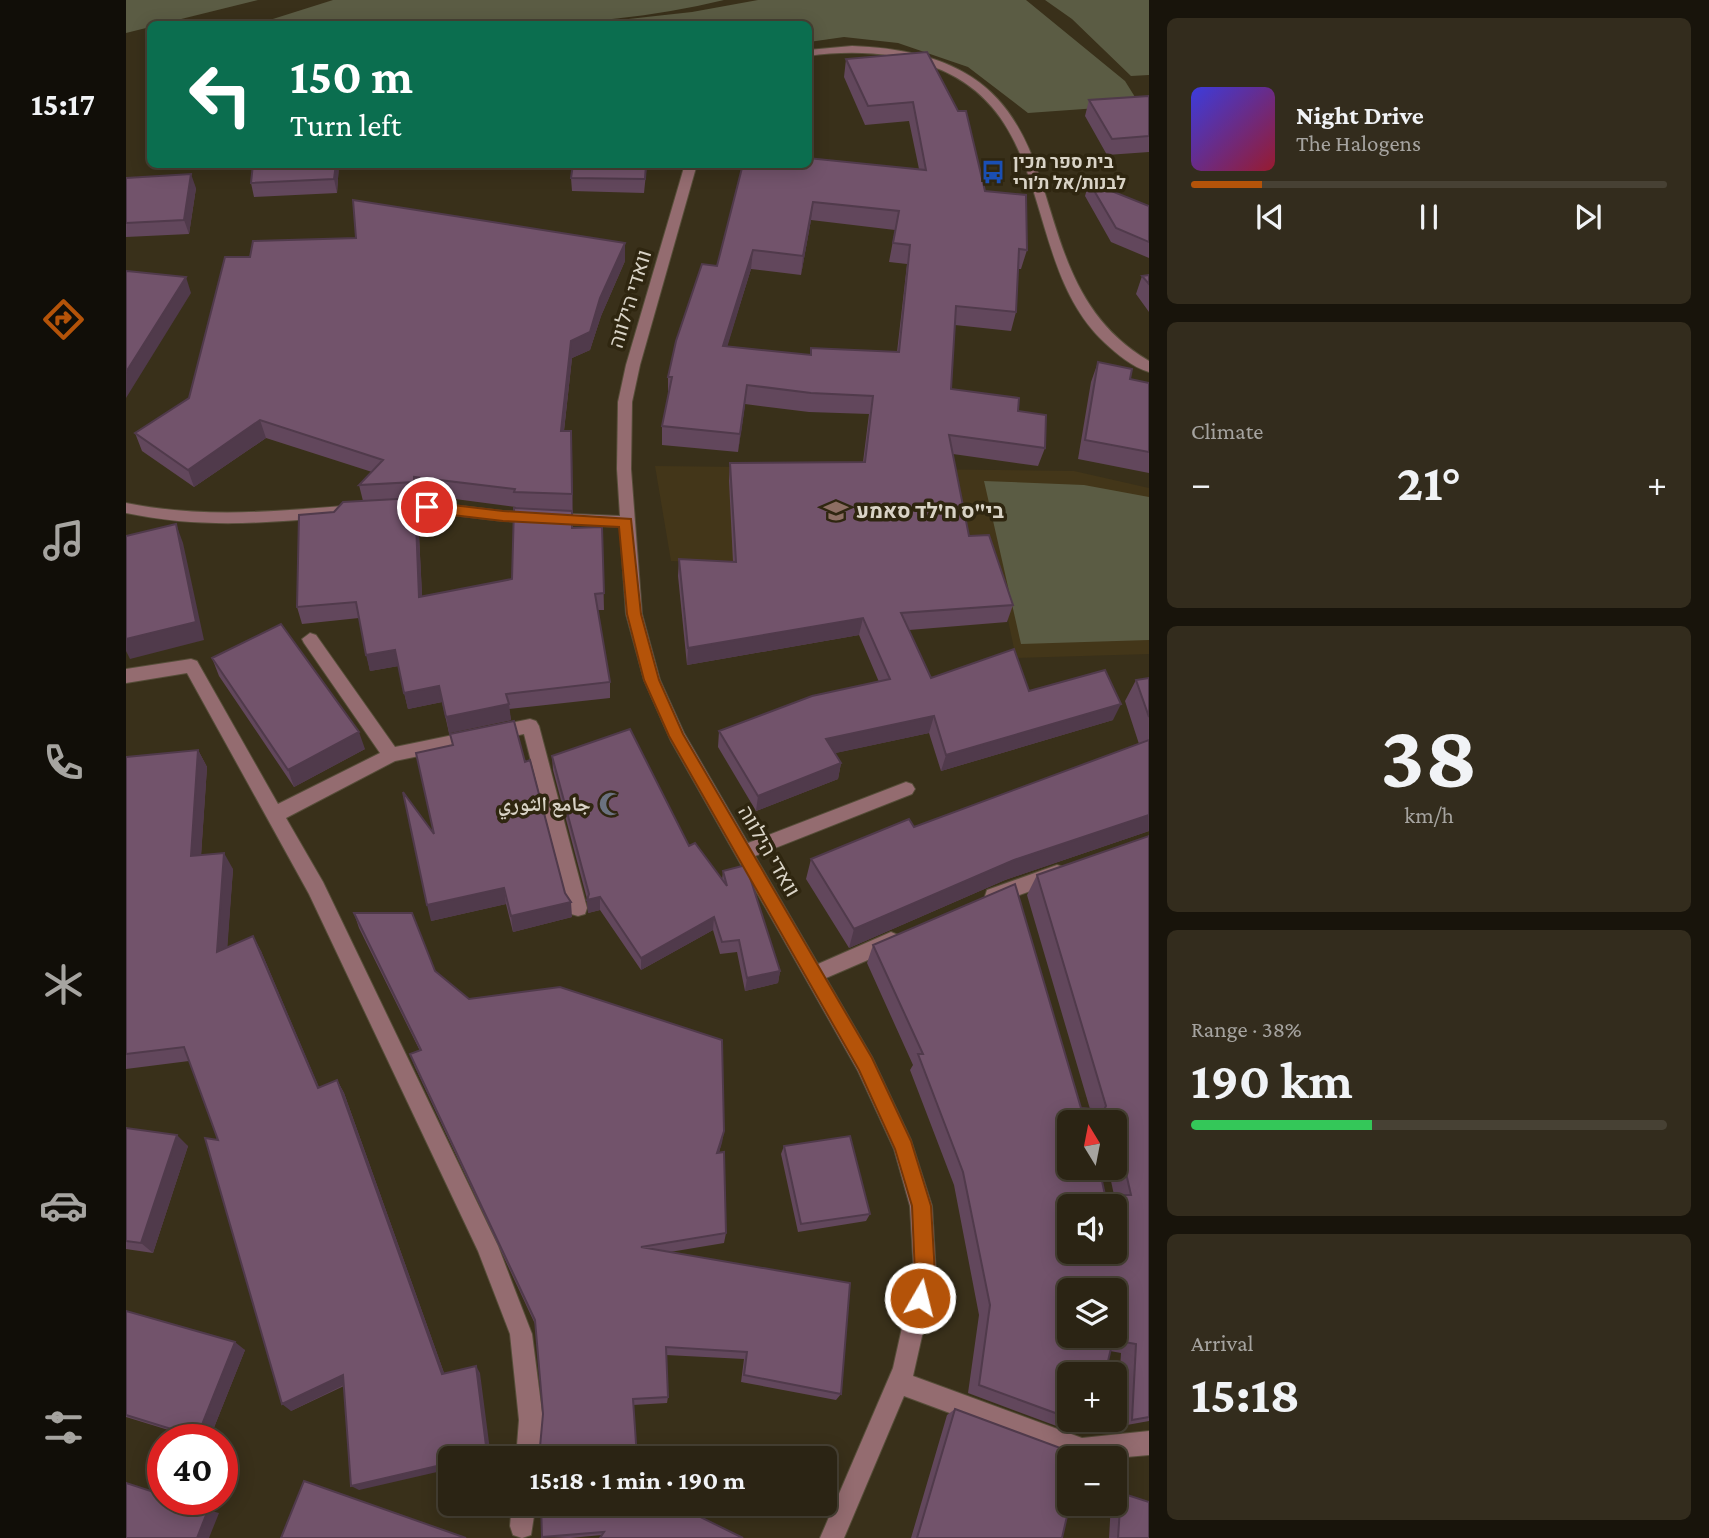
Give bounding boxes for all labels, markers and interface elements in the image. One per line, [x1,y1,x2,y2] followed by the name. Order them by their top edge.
[175,49,266,140] icon: left
[290,49,413,104] text: 150 m
[31,86,95,122] text: 15:17
[1296,101,1424,130] text: Night Drive
[290,107,401,143] text: Turn left
[1296,130,1421,156] text: The Halogens
[1013,152,1126,193] place label: בית ספר מכין לבנות/אל ת׳ורי
[979,158,1007,186] bus stop icon: בית ספר מכין לבנות/אל ת׳ורי
[1251,198,1289,236] icon: previous
[1410,198,1448,236] icon: pause
[1569,198,1607,236] icon: next
[604,247,656,351] street label: וואדי הילווה
[39,295,88,344] icon: directions
[1191,418,1263,444] text: Climate
[1397,453,1461,511] text: 21°
[1191,462,1211,504] text: −
[1647,462,1667,504] text: +
[397,477,457,537] pin
[408,488,446,526] icon: arrive
[822,497,850,525] school or university icon: בי"ס ח'לד סאמע
[856,499,1005,523] place label: בי"ס ח'לד סאמע
[39,516,88,565] icon: music
[1380,705,1478,807] text: 38
[39,738,88,787] icon: phone
[597,790,625,818] mosque icon: جامع الثوري
[498,792,591,820] place label: جامع الثوري
[733,801,805,901] street label: וואדי הילווה
[1404,802,1454,828] text: km/h
[39,960,88,1009] icon: climate
[1191,1016,1302,1042] text: Range · 38%
[1191,1051,1353,1109] text: 190 km
[1057,1110,1127,1180] north arrow
[1057,1110,1127,1516] map controls
[39,1181,88,1230] icon: car
[1057,1194,1127,1264] button: sound
[883,1261,957,1335] position arrow
[1057,1278,1127,1348] button: layers
[1191,1330,1254,1356] text: Arrival
[1057,1362,1127,1432] button: +
[1191,1365,1300,1423] text: 15:18
[39,1403,88,1452] icon: filters
[147,1424,238,1515] speed limit sign: 40
[1057,1446,1127,1516] button: −
[530,1466,745,1495] text: 15:18 · 1 min · 190 m

